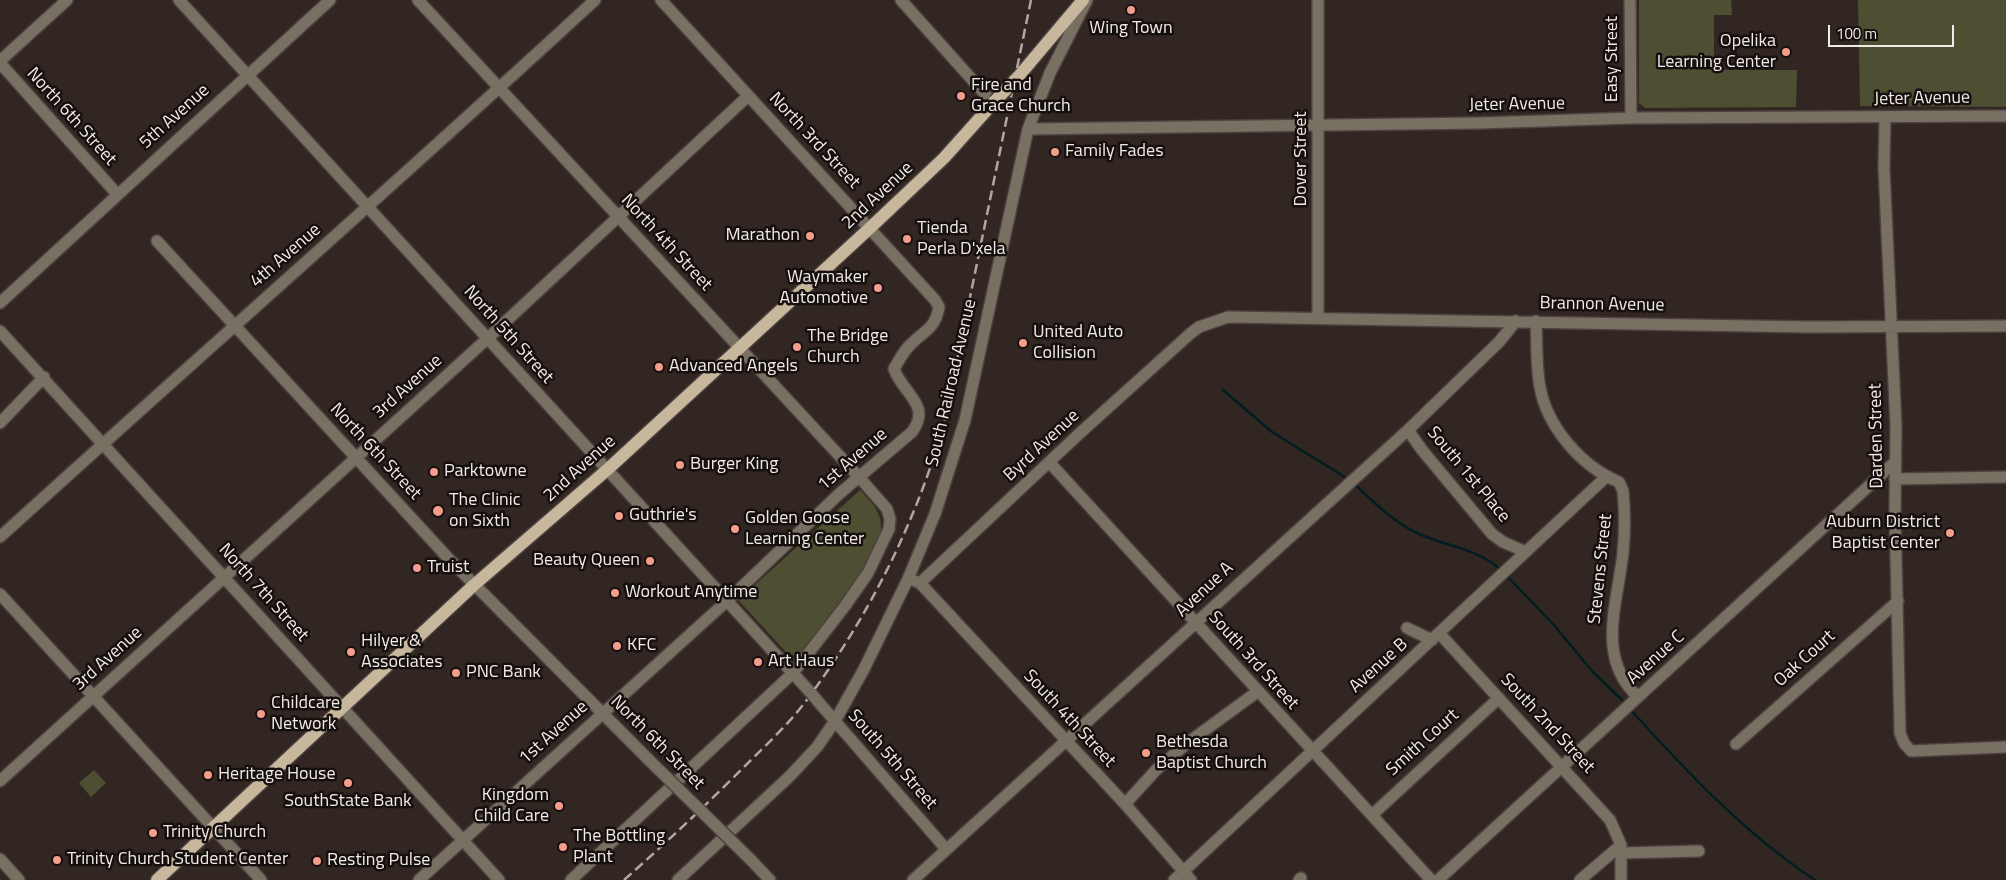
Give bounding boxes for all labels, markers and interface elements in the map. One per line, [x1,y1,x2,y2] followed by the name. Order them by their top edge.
[1125,4,1137,16] marker: Wing Town
[1831,15,1957,47] scale bar
[1602,16,1624,102] street label: Easy Street
[1089,18,1173,40] place label: Wing Town
[1836,22,1877,45] text: 100 m
[1657,31,1776,74] place label: Opelika Learning Center
[1780,46,1792,58] marker: Opelika Learning Center
[21,64,121,170] street label: North 6th Street
[971,75,1071,118] place label: Fire and Grace Church
[136,80,214,154] street label: 5th Avenue
[1874,87,1970,111] street label: Jeter Avenue
[764,88,864,194] street label: North 3rd Street
[955,90,967,102] marker: Fire and Grace Church
[1469,93,1565,117] street label: Jeter Avenue
[1291,111,1313,207] street label: Dover Street
[1065,141,1164,163] place label: Family Fades
[1049,146,1061,158] marker: Family Fades
[838,158,918,234] street label: 2nd Avenue
[616,190,716,296] street label: North 4th Street
[917,218,1006,260] place label: Tienda Perla D'xela
[246,220,326,292] street label: 4th Avenue
[725,225,800,247] place label: Marathon
[804,230,816,242] marker: Marathon
[901,233,913,245] marker: Tienda Perla D'xela
[780,267,868,310] place label: Waymaker Automotive
[458,282,558,388] street label: North 5th Street
[872,282,884,294] marker: Waymaker Automotive
[1539,293,1665,317] street label: Brannon Avenue
[922,297,982,469] street label: South Railroad Avenue
[1033,322,1123,364] place label: United Auto Collision
[807,326,888,368] place label: The Bridge Church
[1017,337,1029,349] marker: United Auto Collision
[791,341,803,353] marker: The Bridge Church
[369,350,447,424] street label: 3rd Avenue
[669,356,798,378] place label: Advanced Angels
[653,361,665,373] marker: Advanced Angels
[1865,383,1889,489] street label: Darden Street
[325,399,425,505] street label: North 6th Street
[1000,406,1084,486] street label: Byrd Avenue
[1422,423,1514,527] street label: South 1st Place
[814,424,892,496] street label: 1st Avenue
[540,431,620,507] street label: 2nd Avenue
[690,454,778,476] place label: Burger King
[674,459,686,471] marker: Burger King
[444,461,527,483] place label: Parktowne
[428,466,440,478] marker: Parktowne
[449,490,521,532] place label: The Clinic on Sixth
[431,504,445,518] marker: The Clinic on Sixth
[629,505,697,527] place label: Guthrie's
[745,508,864,550] place label: Golden Goose Learning Center
[613,510,625,522] marker: Guthrie's
[1826,512,1940,554] place label: Auburn District Baptist Center
[1584,513,1618,625] street label: Stevens Street
[729,523,741,535] marker: Golden Goose Learning Center
[1944,527,1956,539] marker: Auburn District Baptist Center
[213,540,313,646] street label: North 7th Street
[533,550,640,572] place label: Beauty Queen
[644,555,656,567] marker: Beauty Queen
[427,557,469,579] place label: Truist
[1172,558,1238,622] street label: Avenue A
[411,562,423,574] marker: Truist
[625,582,757,604] place label: Workout Anytime
[609,587,621,599] marker: Workout Anytime
[1203,607,1303,715] street label: South 3rd Street
[69,622,147,696] street label: 3rd Avenue
[1770,626,1840,692] street label: Oak Court
[1623,627,1689,689] street label: Avenue C
[361,631,443,674] place label: Hilyer & Associates
[1345,634,1413,698] street label: Avenue B
[627,635,656,657] place label: KFC
[611,640,623,652] marker: KFC
[345,646,357,658] marker: Hilyer & Associates
[768,651,834,673] place label: Art Haus
[752,656,764,668] marker: Art Haus
[466,662,541,684] place label: PNC Bank
[1018,666,1120,772] street label: South 4th Street
[450,667,462,679] marker: PNC Bank
[1495,670,1599,778] street label: South 2nd Street
[605,691,709,795] street label: North 6th Street
[271,693,340,736] place label: Childcare Network
[515,697,593,769] street label: 1st Avenue
[1382,705,1464,781] street label: Smith Court
[843,706,941,814] street label: South 5th Street
[255,708,267,720] marker: Childcare Network
[1156,732,1267,774] place label: Bethesda Baptist Church
[1140,747,1152,759] marker: Bethesda Baptist Church
[218,764,336,786] place label: Heritage House
[202,769,214,781] marker: Heritage House
[342,777,354,789] marker: SouthState Bank
[474,785,549,828] place label: Kingdom Child Care
[284,791,412,813] place label: SouthState Bank
[553,800,565,812] marker: Kingdom Child Care
[163,822,266,844] place label: Trinity Church
[573,826,665,869] place label: The Bottling Plant
[147,827,159,839] marker: Trinity Church
[557,841,569,853] marker: The Bottling Plant
[67,849,288,871] place label: Trinity Church Student Center
[327,850,430,872] place label: Resting Pulse
[51,854,63,866] marker: Trinity Church Student Center
[311,855,323,867] marker: Resting Pulse

